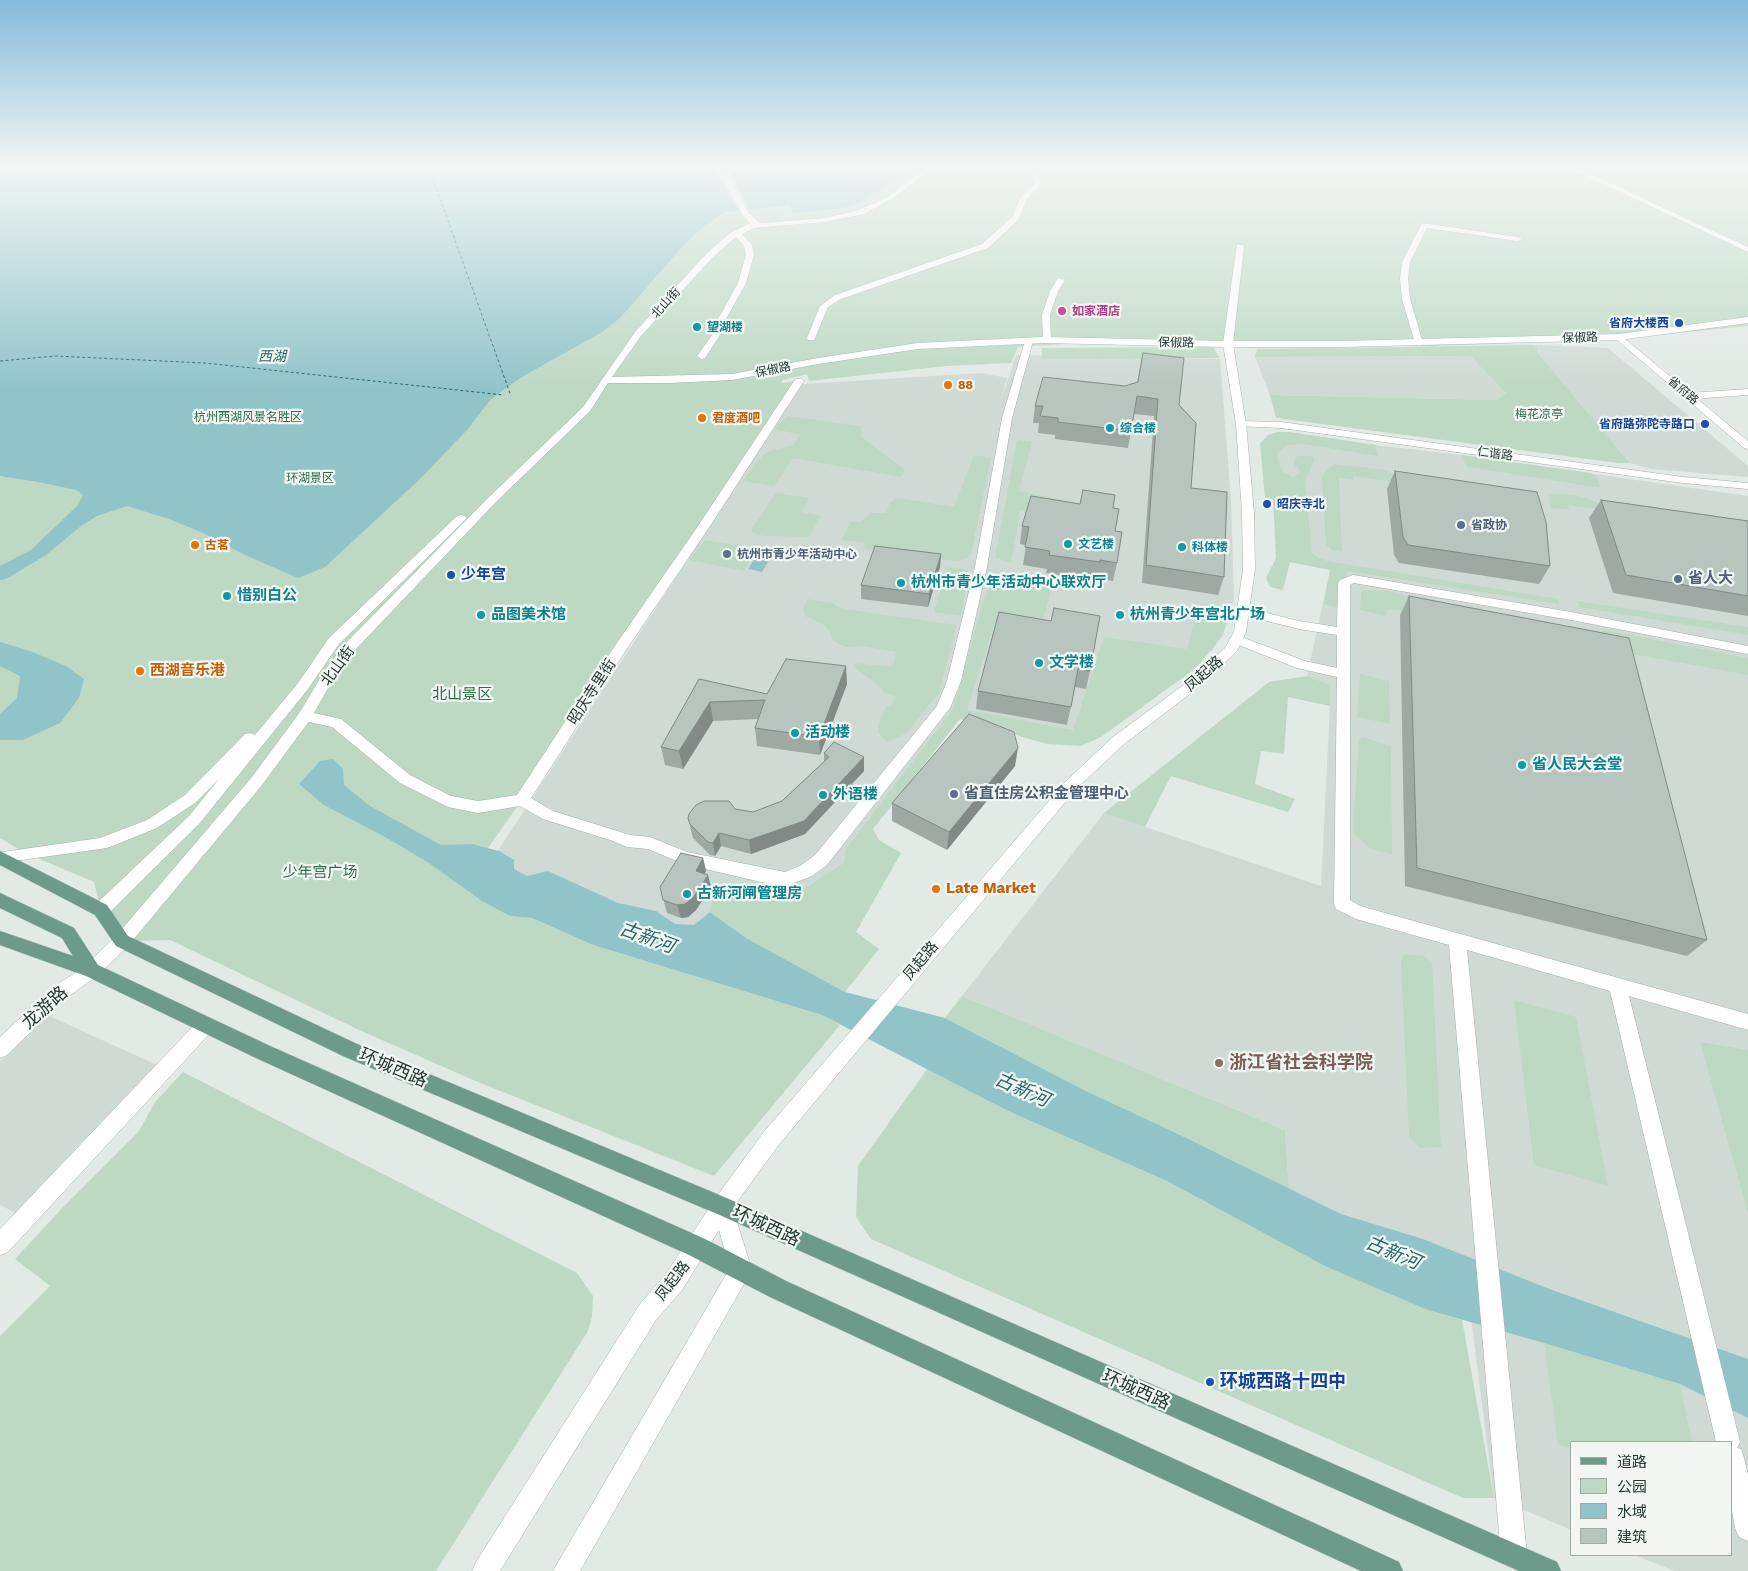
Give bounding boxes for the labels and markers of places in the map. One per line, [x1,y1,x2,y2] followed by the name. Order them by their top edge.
[1072,304,1120,318] place label: 如家酒店
[1056,305,1068,317] marker: 如家酒店
[1609,316,1669,330] place label: 省府大楼西
[1673,317,1685,329] marker: 省府大楼西
[707,320,743,334] place label: 望湖楼
[691,321,703,333] marker: 望湖楼
[958,378,973,392] place label: 88
[942,379,954,391] marker: 88
[712,411,760,425] place label: 君度酒吧
[696,412,708,424] marker: 君度酒吧
[1599,417,1695,431] place label: 省府路弥陀寺路口
[1699,418,1711,430] marker: 省府路弥陀寺路口
[1120,421,1156,435] place label: 综合楼
[1104,422,1116,434] marker: 综合楼
[1277,497,1325,511] place label: 昭庆寺北
[1261,498,1273,510] marker: 昭庆寺北
[1471,518,1507,532] place label: 省政协
[1455,519,1467,531] marker: 省政协
[1078,537,1114,551] place label: 文艺楼
[205,538,229,552] place label: 古茗
[1062,538,1074,550] marker: 文艺楼
[189,539,201,551] marker: 古茗
[1192,540,1228,554] place label: 科体楼
[1176,541,1188,553] marker: 科体楼
[737,547,857,561] place label: 杭州市青少年活动中心
[721,548,733,560] marker: 杭州市青少年活动中心
[461,566,506,584] place label: 少年宫
[445,569,457,581] marker: 少年宫
[1688,570,1733,588] place label: 省人大
[1672,573,1684,585] marker: 省人大
[911,574,1106,592] place label: 杭州市青少年活动中心联欢厅
[895,577,907,589] marker: 杭州市青少年活动中心联欢厅
[237,587,297,605] place label: 惜别白公
[221,590,233,602] marker: 惜别白公
[491,606,566,624] place label: 品图美术馆
[1130,606,1265,624] place label: 杭州青少年宫北广场
[475,609,487,621] marker: 品图美术馆
[1114,609,1126,621] marker: 杭州青少年宫北广场
[1049,654,1094,672] place label: 文学楼
[1033,657,1045,669] marker: 文学楼
[150,662,225,680] place label: 西湖音乐港
[134,665,146,677] marker: 西湖音乐港
[805,724,850,742] place label: 活动楼
[789,727,801,739] marker: 活动楼
[1532,756,1622,774] place label: 省人民大会堂
[1516,759,1528,771] marker: 省人民大会堂
[964,785,1129,803] place label: 省直住房公积金管理中心
[833,786,878,804] place label: 外语楼
[948,788,960,800] marker: 省直住房公积金管理中心
[817,789,829,801] marker: 外语楼
[946,880,1036,898] place label: Late Market
[930,883,942,895] marker: Late Market
[697,885,802,903] place label: 古新河闸管理房
[681,888,693,900] marker: 古新河闸管理房
[1229,1052,1373,1074] place label: 浙江省社会科学院
[1213,1057,1225,1069] marker: 浙江省社会科学院
[1220,1371,1346,1393] place label: 环城西路十四中
[1204,1376,1216,1388] marker: 环城西路十四中

